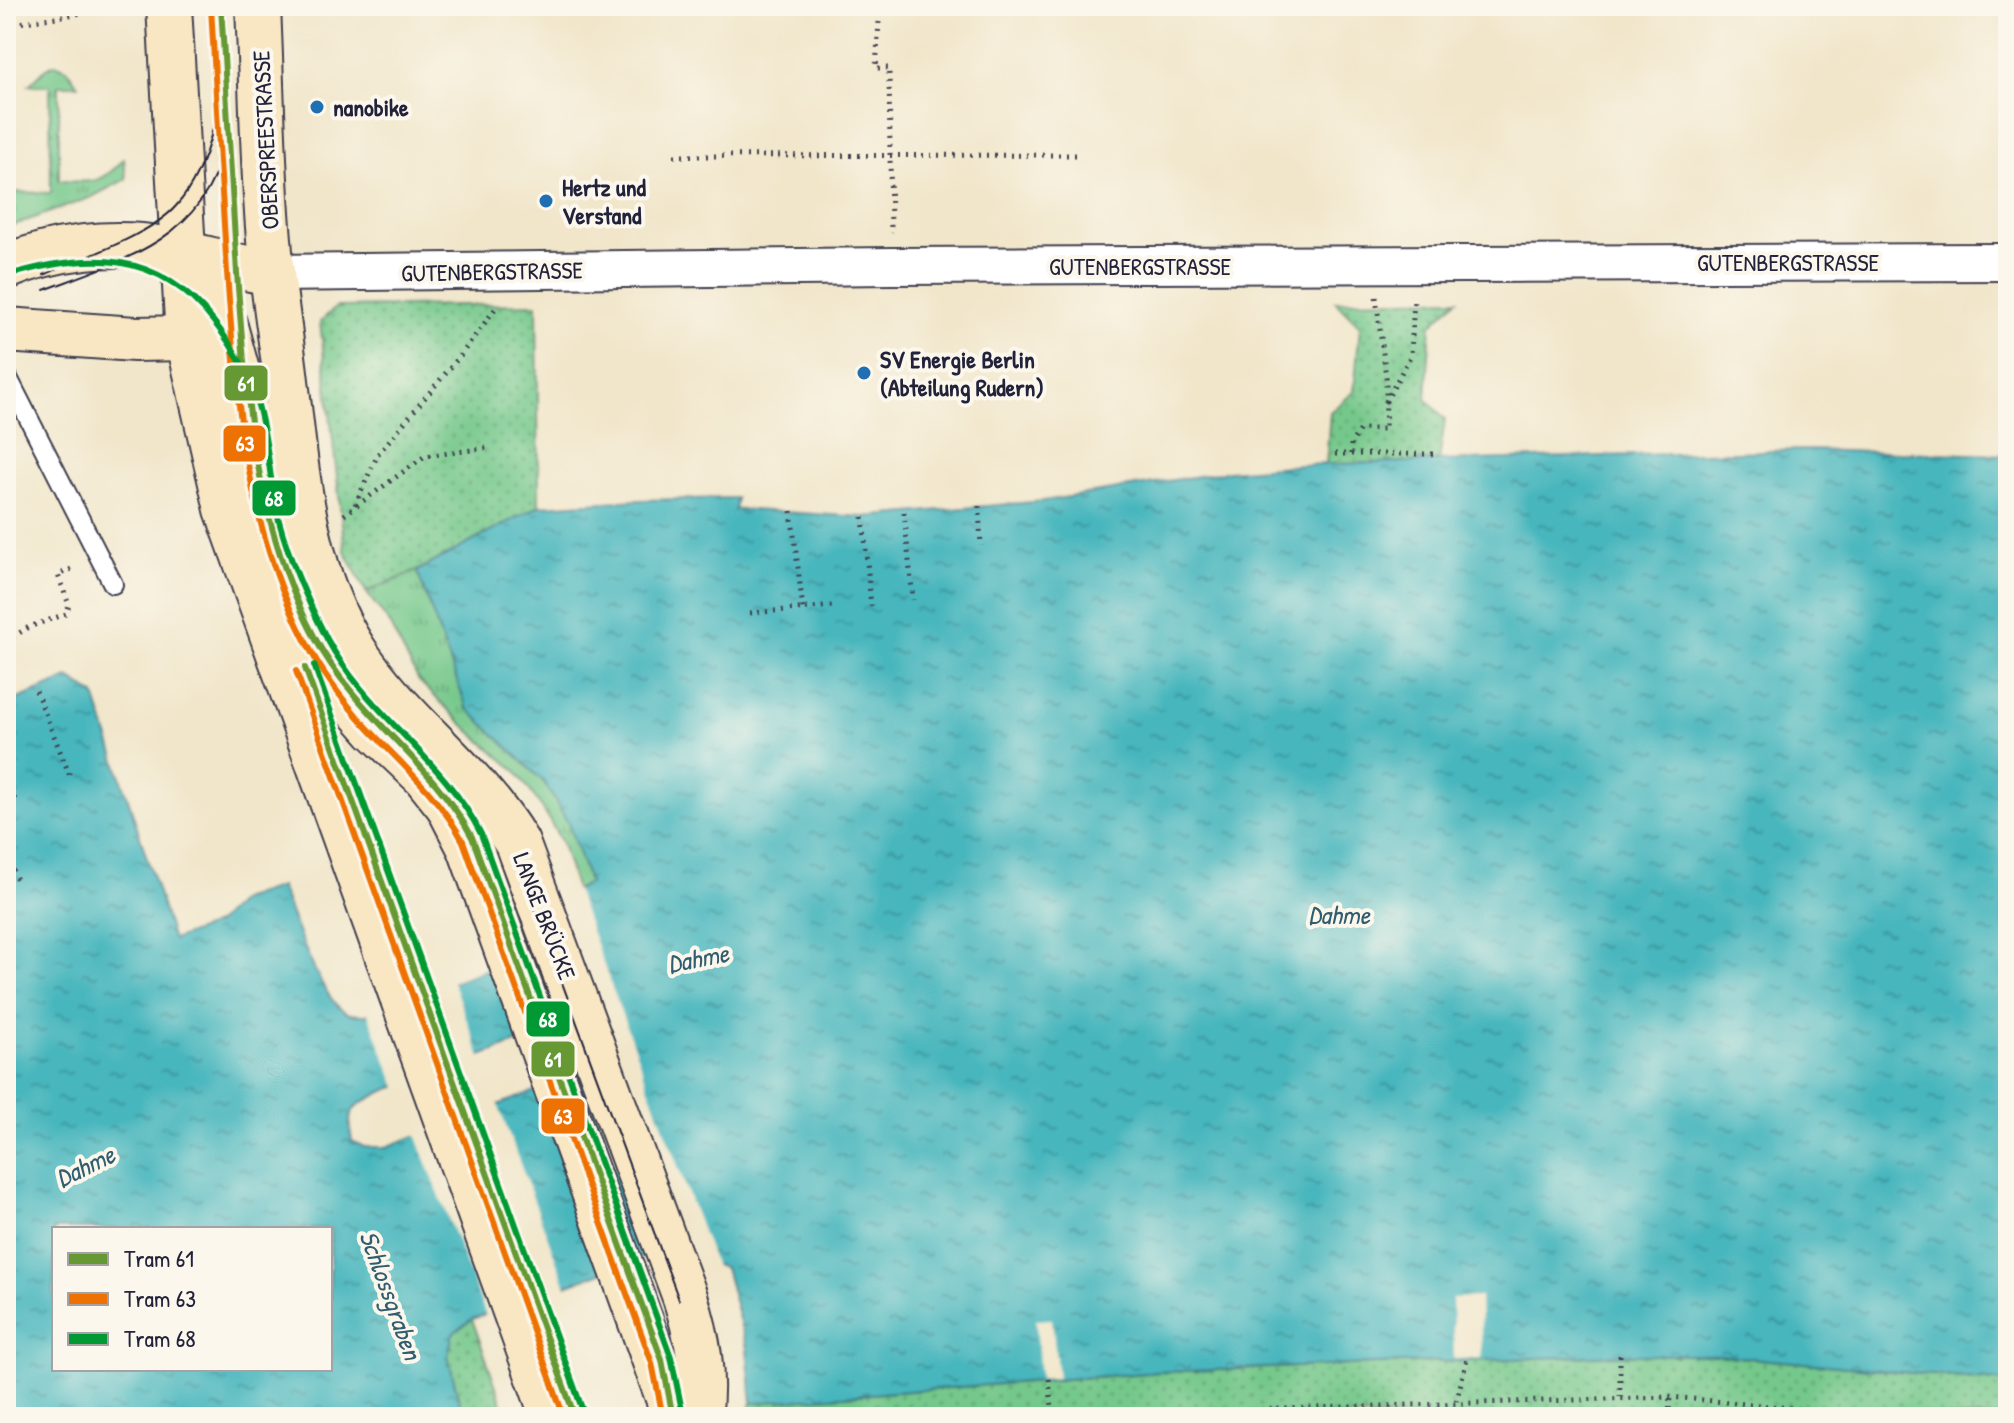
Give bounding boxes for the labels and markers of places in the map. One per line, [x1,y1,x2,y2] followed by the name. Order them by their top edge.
[333,91,409,123] place label: nanobike
[308,98,326,116] marker: nanobike
[562,171,647,231] place label: Hertz und Verstand
[537,192,555,210] marker: Hertz und Verstand
[880,343,1044,404] place label: SV Energie Berlin (Abteilung Rudern)
[855,364,873,382] marker: SV Energie Berlin (Abteilung Rudern)

